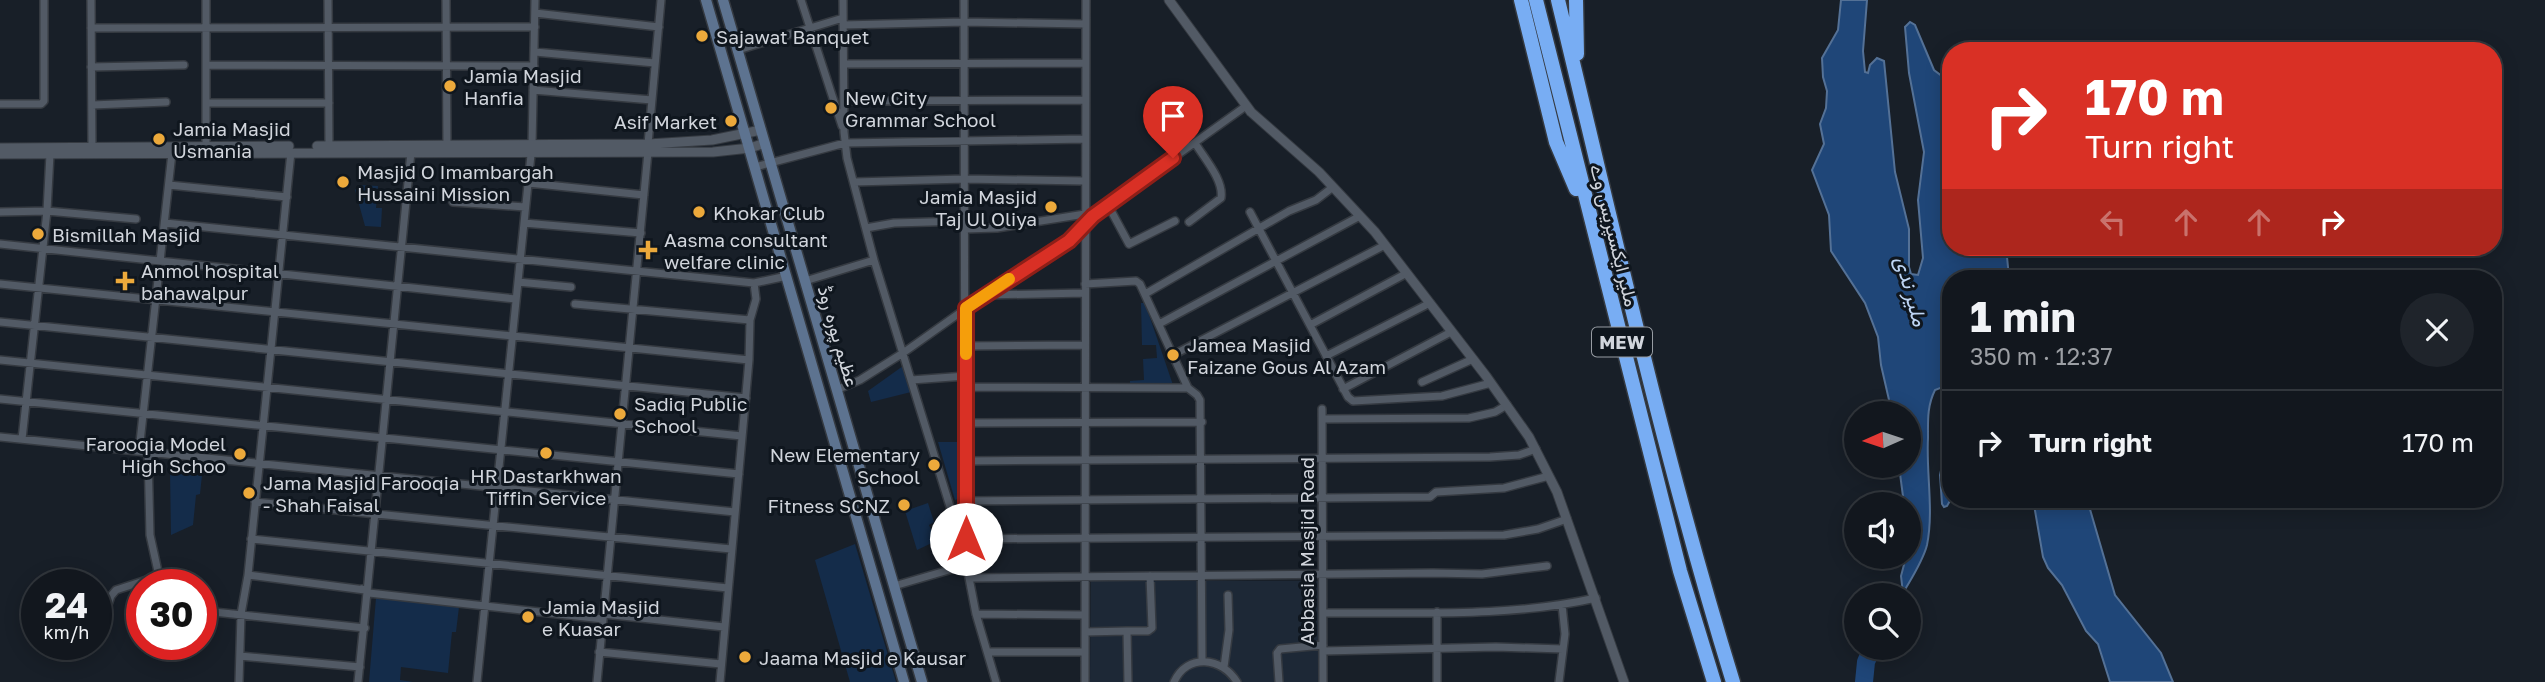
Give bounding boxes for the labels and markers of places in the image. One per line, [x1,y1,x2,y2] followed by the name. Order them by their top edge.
[716,25,869,48] place label: Sajawat Banquet
[694,28,710,44] marker: Sajawat Banquet
[464,64,582,109] place label: Jamia Masjid Hanfia
[442,78,458,94] marker: Jamia Masjid Hanfia
[845,86,996,131] place label: New City Grammar School
[1143,86,1203,158] pin
[823,100,839,116] marker: New City Grammar School
[614,110,717,133] place label: Asif Market
[723,113,739,129] marker: Asif Market
[173,117,291,162] place label: Jamia Masjid Usmania
[151,131,167,147] marker: Jamia Masjid Usmania
[357,160,554,205] place label: Masjid O Imambargah Hussaini Mission
[335,174,351,190] marker: Masjid O Imambargah Hussaini Mission
[919,185,1037,230] place label: Jamia Masjid Taj Ul Oliya
[1043,199,1059,215] marker: Jamia Masjid Taj Ul Oliya
[713,201,825,224] place label: Khokar Club
[691,204,707,220] marker: Khokar Club
[52,223,200,246] place label: Bismillah Masjid
[30,226,46,242] marker: Bismillah Masjid
[664,228,828,273] place label: Aasma consultant welfare clinic
[638,240,658,260] marker: Aasma consultant welfare clinic
[141,259,279,304] place label: Anmol hospital bahawalpur
[115,271,135,291] marker: Anmol hospital bahawalpur
[1187,333,1386,378] place label: Jamea Masjid Faizane Gous Al Azam
[1165,347,1181,363] marker: Jamea Masjid Faizane Gous Al Azam
[634,392,747,437] place label: Sadiq Public School
[612,406,628,422] marker: Sadiq Public School
[86,432,226,477] place label: Farooqia Model High Schoo
[770,443,920,488] place label: New Elementary School
[538,445,554,461] marker: HR Dastarkhwan Tiffin Service
[232,446,248,462] marker: Farooqia Model High Schoo
[926,457,942,473] marker: New Elementary School
[470,464,622,509] place label: HR Dastarkhwan Tiffin Service
[263,471,460,516] place label: Jama Masjid Farooqia - Shah Faisal
[241,485,257,501] marker: Jama Masjid Farooqia - Shah Faisal
[767,494,890,517] place label: Fitness SCNZ
[896,497,912,513] marker: Fitness SCNZ
[542,595,660,640] place label: Jamia Masjid e Kuasar
[520,609,536,625] marker: Jamia Masjid e Kuasar
[759,646,967,669] place label: Jaama Masjid e Kausar
[737,649,753,665] marker: Jaama Masjid e Kausar

